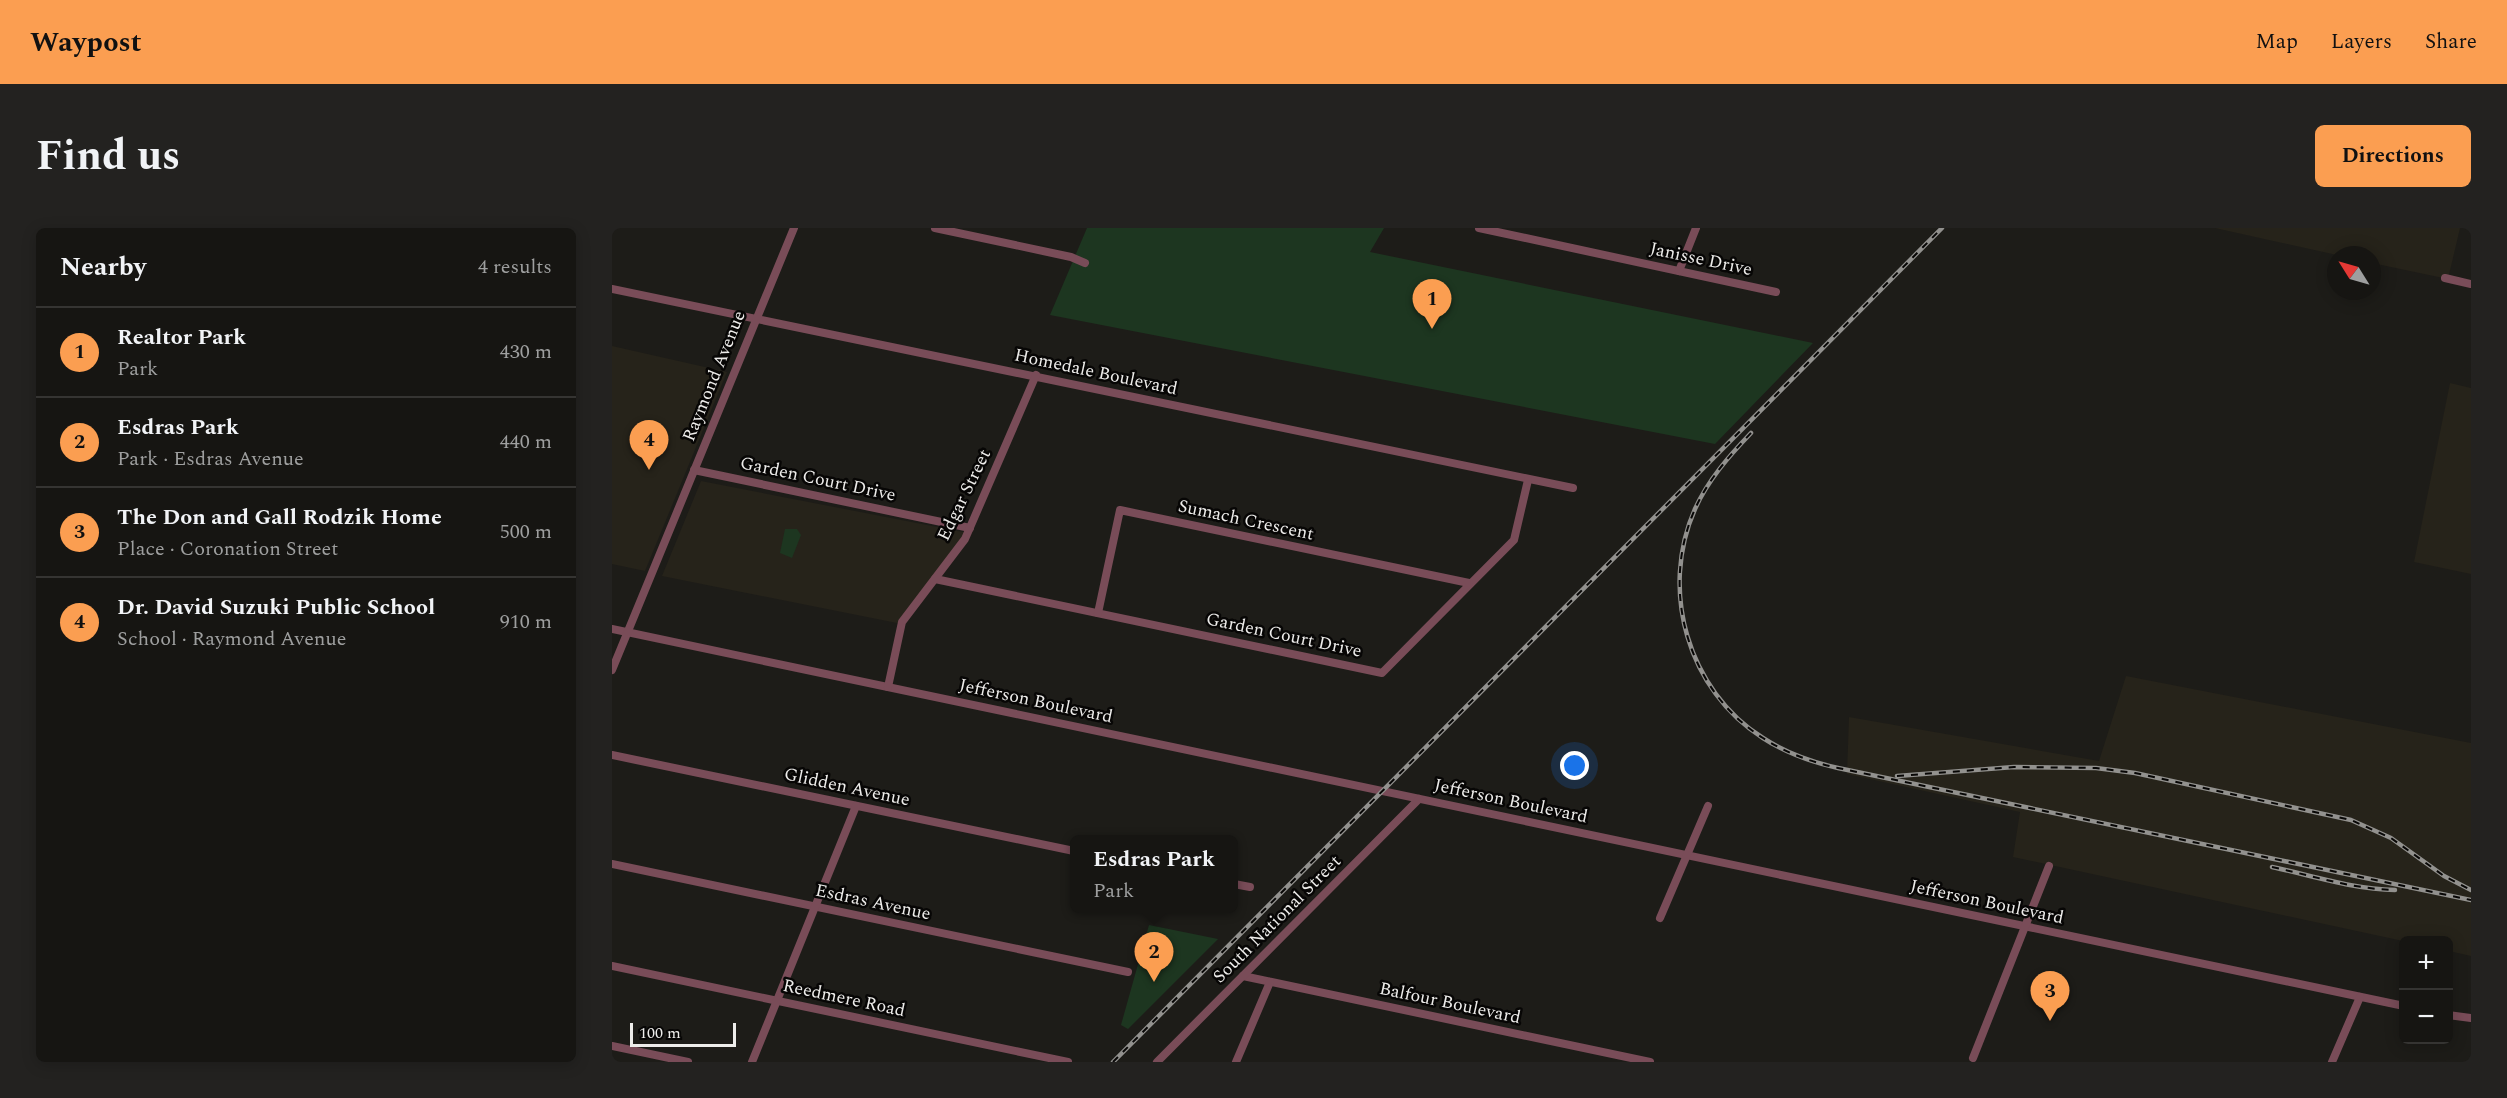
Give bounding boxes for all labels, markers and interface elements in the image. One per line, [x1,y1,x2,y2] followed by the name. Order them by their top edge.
[30,21,141,64] text: Waypost
[2256,26,2298,58] text: Map
[2331,26,2392,58] text: Layers
[2425,26,2477,58] text: Share
[36,125,180,188] text: Find us
[2315,125,2471,187] button: Directions
[1647,235,1755,283] street label: Janisse Drive
[2327,246,2381,300] north arrow
[60,247,146,287] text: Nearby
[478,252,552,282] text: 4 results
[1412,279,1452,329] pin: 1
[675,306,753,446] street label: Raymond Avenue
[117,321,246,354] text: Realtor Park
[74,337,85,367] text: 1
[500,337,552,367] text: 430 m
[1012,342,1180,402] street label: Homedale Boulevard
[117,354,158,384] text: Park
[117,411,239,444] text: Esdras Park
[630,420,669,470] pin: 4
[74,427,85,457] text: 2
[500,427,552,457] text: 440 m
[117,444,304,474] text: Park · Esdras Avenue
[930,445,998,545] street label: Edgar Street
[738,449,898,509] street label: Garden Court Drive
[1176,492,1316,548] street label: Sumach Crescent
[117,501,442,534] text: The Don and Gall Rodzik Home
[74,517,85,547] text: 3
[500,517,552,547] text: 500 m
[117,534,338,564] text: Place · Coronation Street
[117,591,435,624] text: Dr. David Suzuki Public School
[1204,605,1364,665] street label: Garden Court Drive
[74,607,85,637] text: 4
[500,607,552,637] text: 910 m
[117,624,346,654] text: School · Raymond Avenue
[957,672,1115,730] street label: Jefferson Boulevard
[1560,751,1589,780] your location
[782,760,912,814] street label: Glidden Avenue
[1432,772,1590,830] street label: Jefferson Boulevard
[1070,835,1238,913] popup
[1093,843,1215,876] text: Esdras Park
[1207,849,1347,989] street label: South National Street
[1908,873,2066,931] street label: Jefferson Boulevard
[1093,876,1134,906] text: Park
[813,877,933,927] street label: Esdras Avenue
[1134,932,1174,982] pin: 2
[2399,936,2453,1044] map controls
[2399,936,2453,990] button: +
[780,972,908,1024] street label: Reedmere Road
[2030,972,2070,1021] pin: 3
[1377,975,1523,1031] street label: Balfour Boulevard
[2399,990,2453,1044] button: −
[630,1020,736,1048] scale bar
[639,1021,681,1045] text: 100 m

